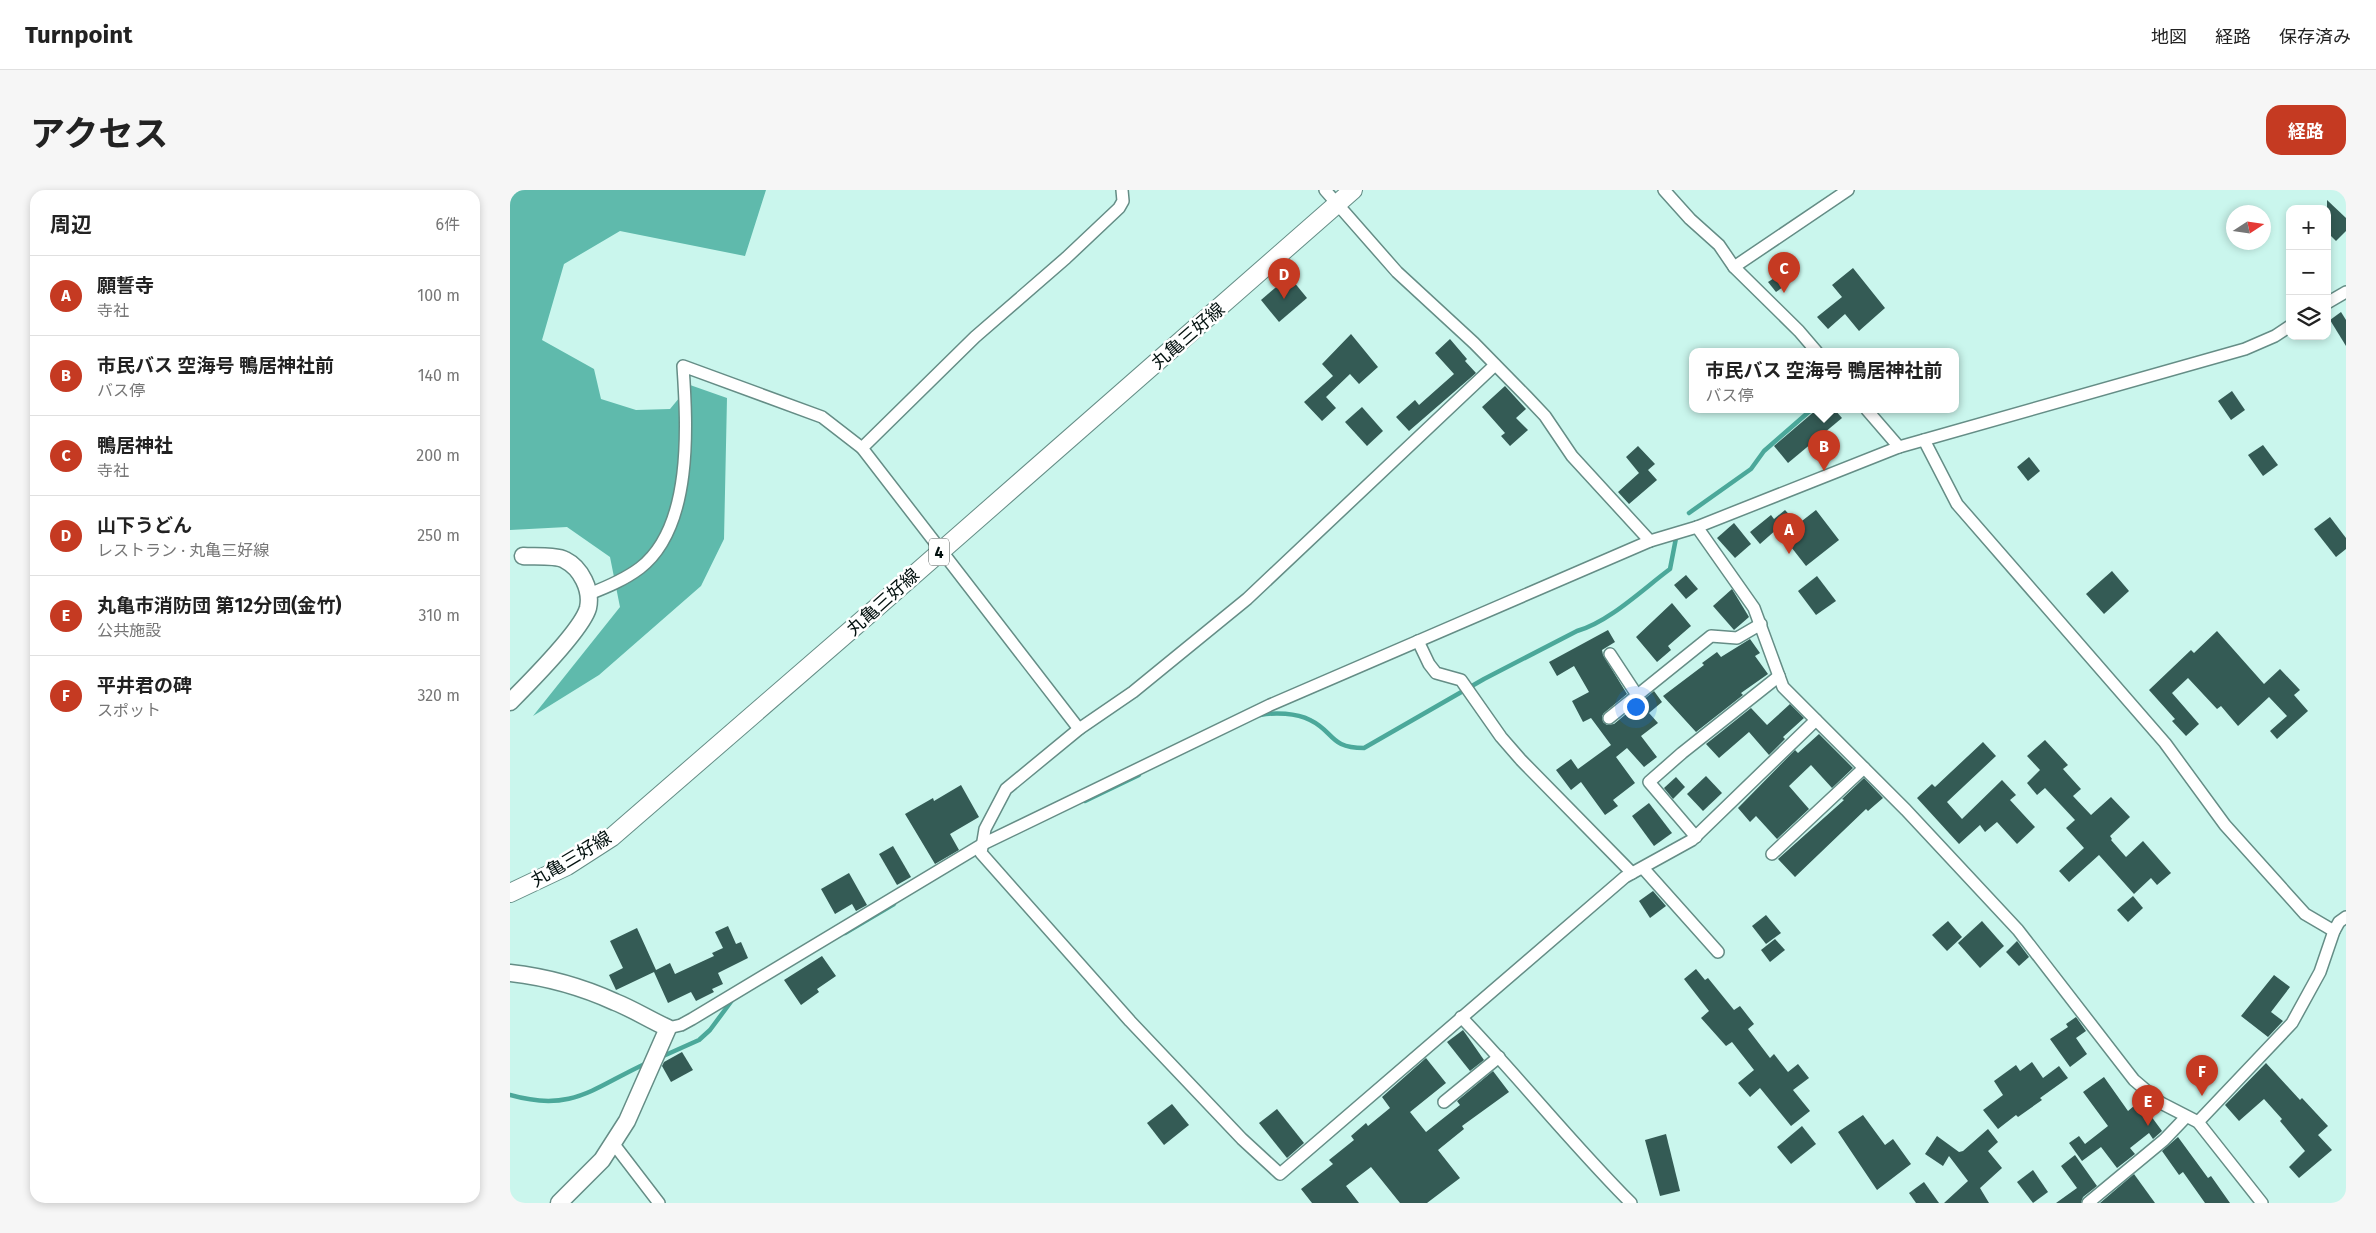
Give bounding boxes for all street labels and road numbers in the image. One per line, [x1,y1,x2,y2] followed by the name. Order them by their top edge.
[1147,298,1229,374] street label: 丸亀三好線
[929,538,949,566] road number: 4
[842,564,924,640] street label: 丸亀三好線
[527,826,615,892] street label: 丸亀三好線

